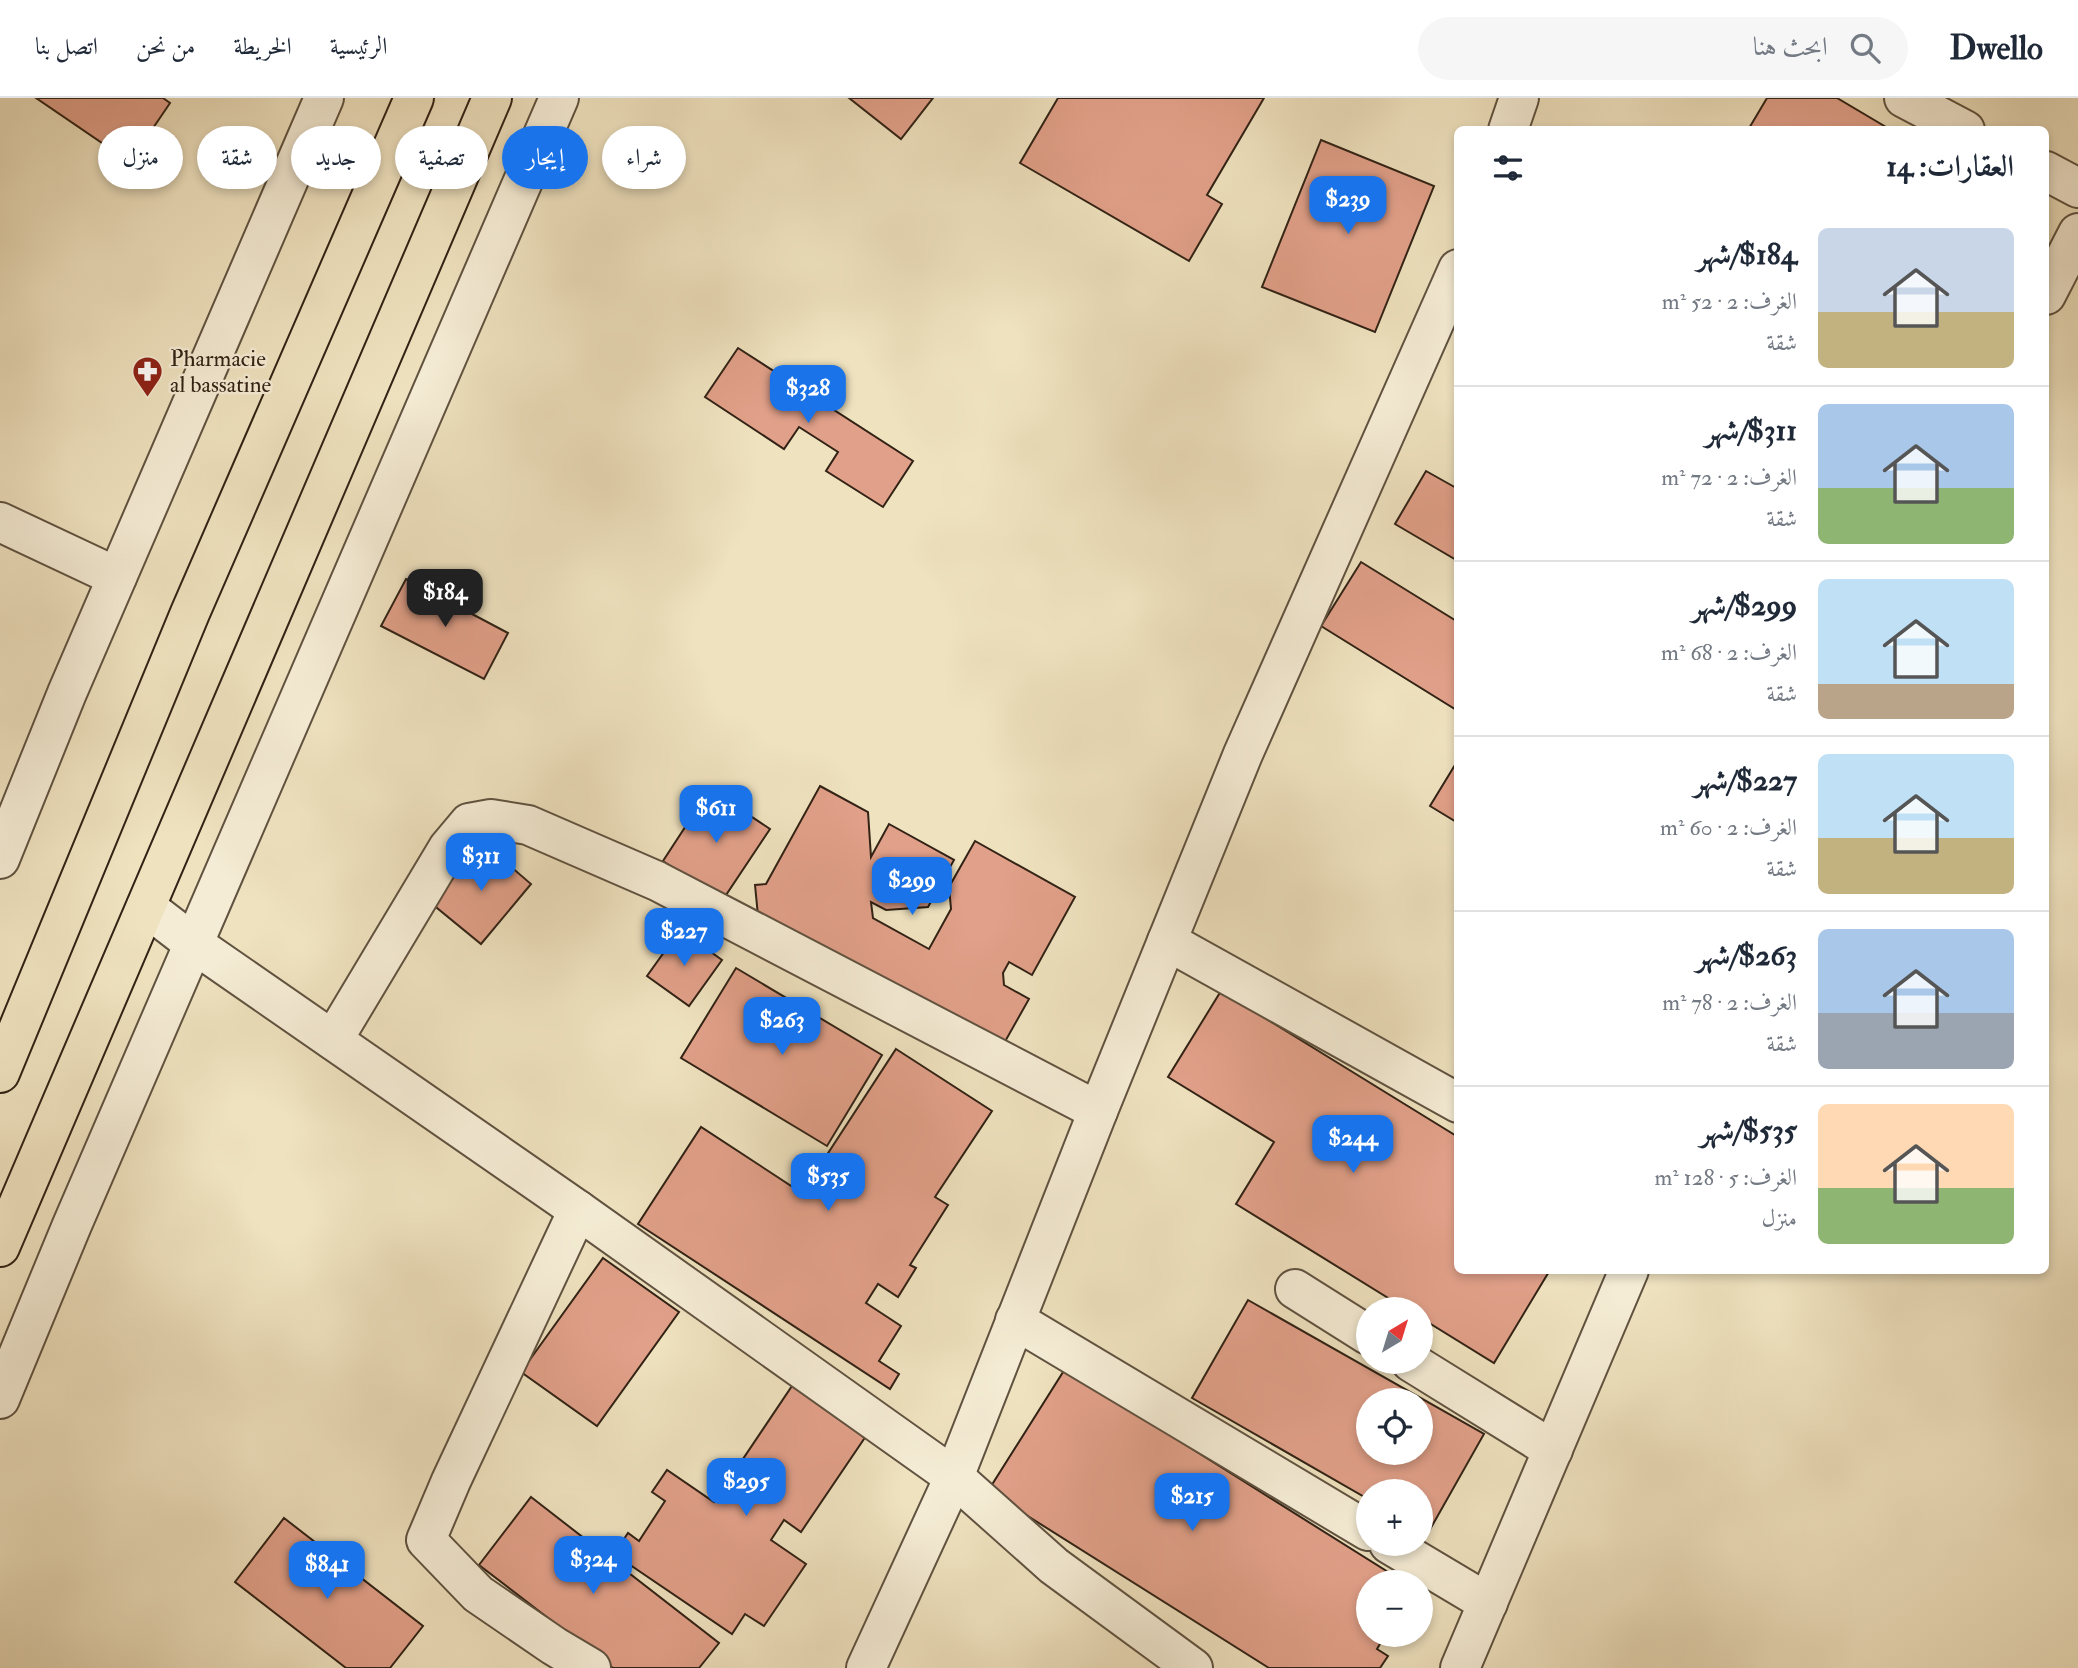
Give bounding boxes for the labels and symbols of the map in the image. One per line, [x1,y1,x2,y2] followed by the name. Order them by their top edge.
[1307,176,1389,236] pin: $239
[170,344,272,399] place label: Pharmacie al bassatine
[130,354,164,398] pharmacy icon: Pharmacie al bassatine
[767,366,849,425] pin: $328
[404,570,486,629] pin: $184
[675,786,757,845] pin: $611
[440,834,522,893] pin: $311
[871,858,953,917] pin: $299
[643,908,725,968] pin: $227
[741,998,823,1057] pin: $263
[1312,1116,1394,1175] pin: $244
[787,1154,869,1213] pin: $535
[1356,1297,1433,1374] north arrow
[705,1458,787,1518] pin: $295
[1151,1474,1233,1533] pin: $215
[552,1536,634,1596] pin: $324
[286,1542,368,1601] pin: $841

